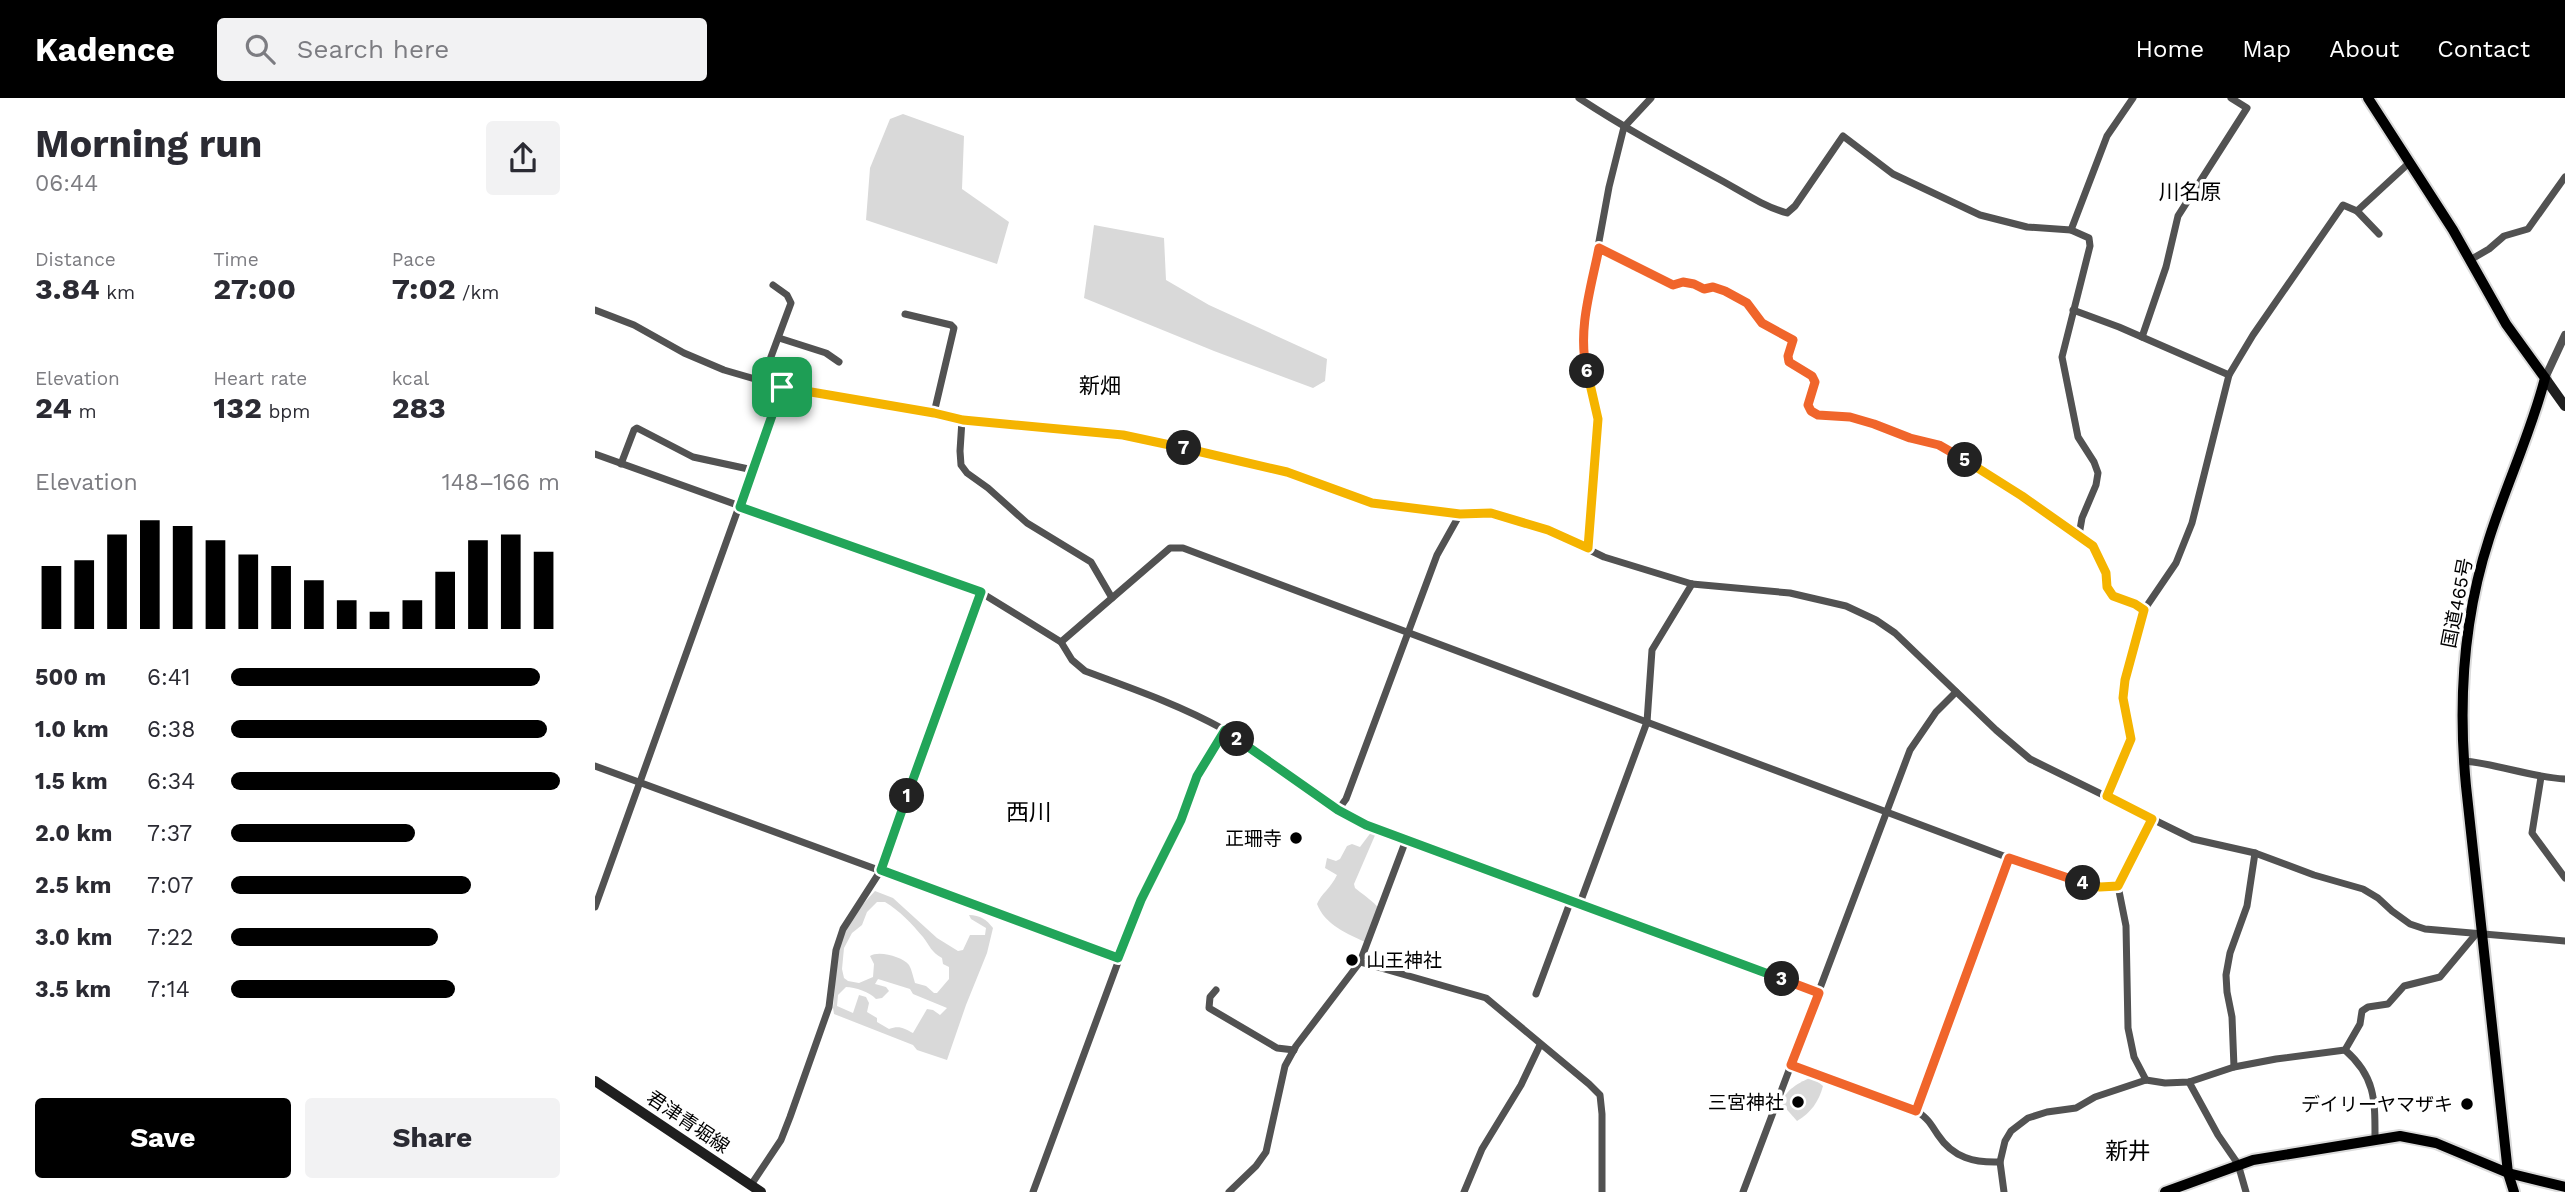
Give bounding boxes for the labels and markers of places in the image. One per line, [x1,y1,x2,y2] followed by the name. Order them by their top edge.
[1569,354,1605,388] pin: 6
[752,357,812,417] pin
[1167,430,1201,466] pin: 7
[1947,442,1983,478] pin: 5
[1219,722,1255,756] pin: 2
[889,778,925,814] pin: 1
[1225,827,1282,850] place label: 正珊寺
[1288,830,1304,846] marker: 正珊寺
[2065,866,2101,900] pin: 4
[1366,949,1442,972] place label: 山王神社
[1344,952,1360,968] marker: 山王神社
[1765,962,1799,996] pin: 3
[1708,1091,1784,1114] place label: 三宮神社
[2301,1093,2453,1116] place label: デイリーヤマザキ
[1790,1094,1806,1110] marker: 三宮神社
[2459,1096,2475,1112] marker: デイリーヤマザキ

